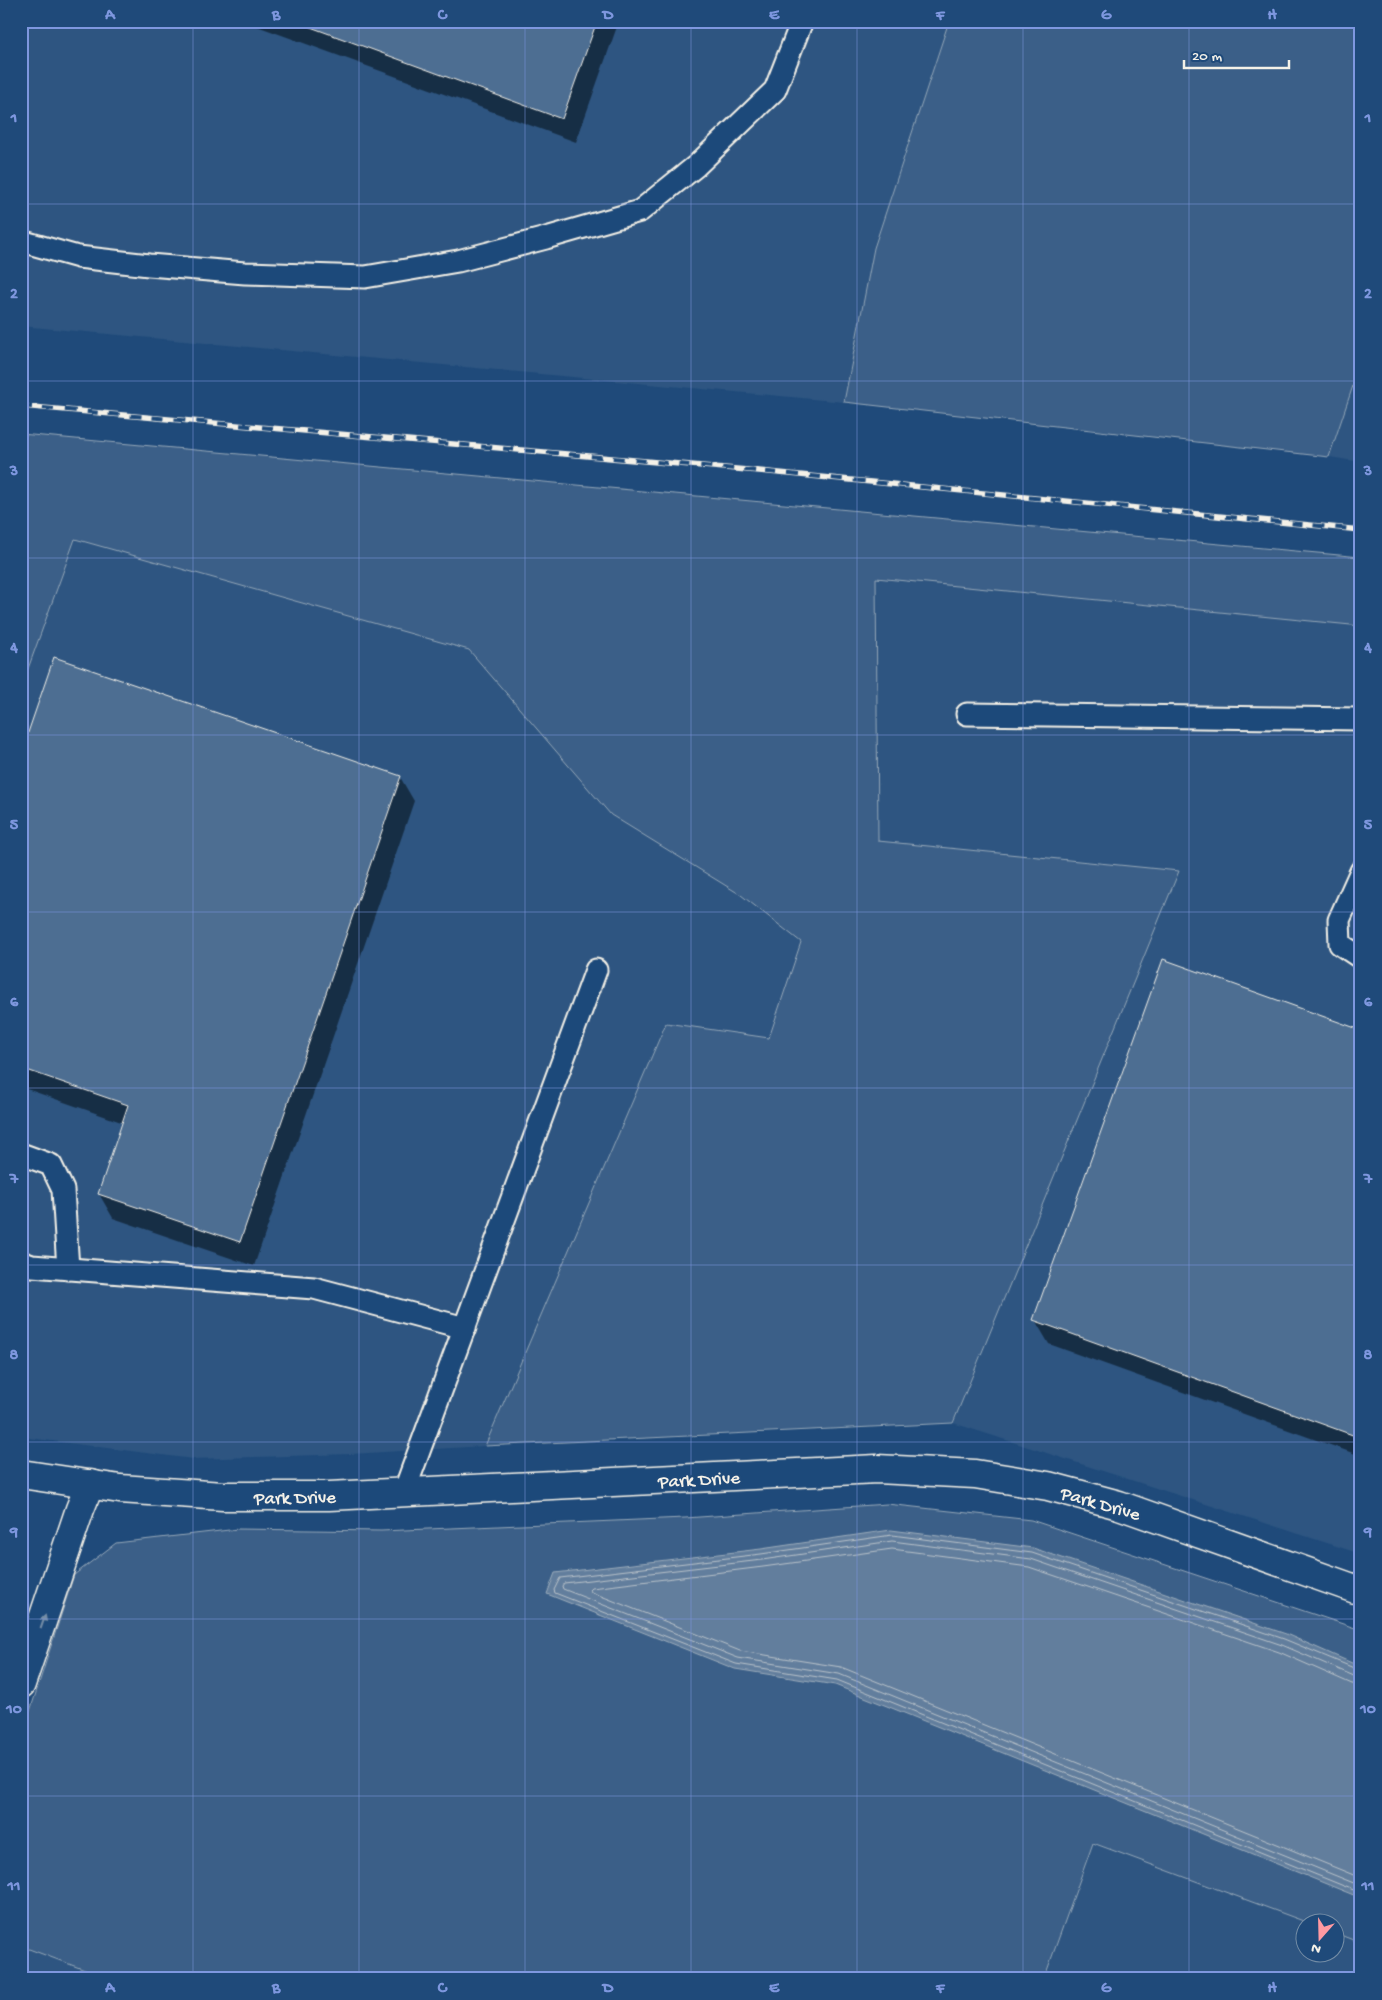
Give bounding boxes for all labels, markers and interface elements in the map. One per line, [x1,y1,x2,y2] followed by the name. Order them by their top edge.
[104,7,116,26] text: A
[271,7,281,26] text: B
[437,7,448,26] text: C
[601,7,614,26] text: D
[769,7,780,26] text: E
[935,7,946,26] text: F
[1101,7,1112,26] text: G
[1267,7,1277,26] text: H
[1184,38,1290,70] scale bar
[1192,48,1222,66] text: 20 m
[10,110,17,129] text: 1
[1364,110,1371,129] text: 1
[10,286,18,305] text: 2
[1364,286,1372,305] text: 2
[9,463,18,482] text: 3
[1363,463,1372,482] text: 3
[9,640,18,659] text: 4
[1363,640,1372,659] text: 4
[10,817,19,836] text: 5
[1364,817,1373,836] text: 5
[10,994,19,1013] text: 6
[1364,994,1373,1013] text: 6
[9,1171,19,1190] text: 7
[1363,1171,1373,1190] text: 7
[10,1347,19,1366] text: 8
[1364,1347,1373,1366] text: 8
[657,1468,741,1495] street label: Park Drive
[1056,1483,1143,1528] street label: Park Drive
[253,1487,337,1512] street label: Park Drive
[9,1524,18,1543] text: 9
[1363,1524,1372,1543] text: 9
[39,1614,47,1629] one-way arrow
[5,1701,22,1720] text: 10
[1359,1701,1376,1720] text: 10
[7,1878,20,1897] text: 11
[1361,1878,1374,1897] text: 11
[1294,1912,1344,1962] north arrow
[1309,1938,1324,1957] text: N
[104,1980,116,1999] text: A
[271,1980,281,1999] text: B
[437,1980,448,1999] text: C
[601,1980,614,1999] text: D
[769,1980,780,1999] text: E
[935,1980,946,1999] text: F
[1101,1980,1112,1999] text: G
[1267,1980,1277,1999] text: H

